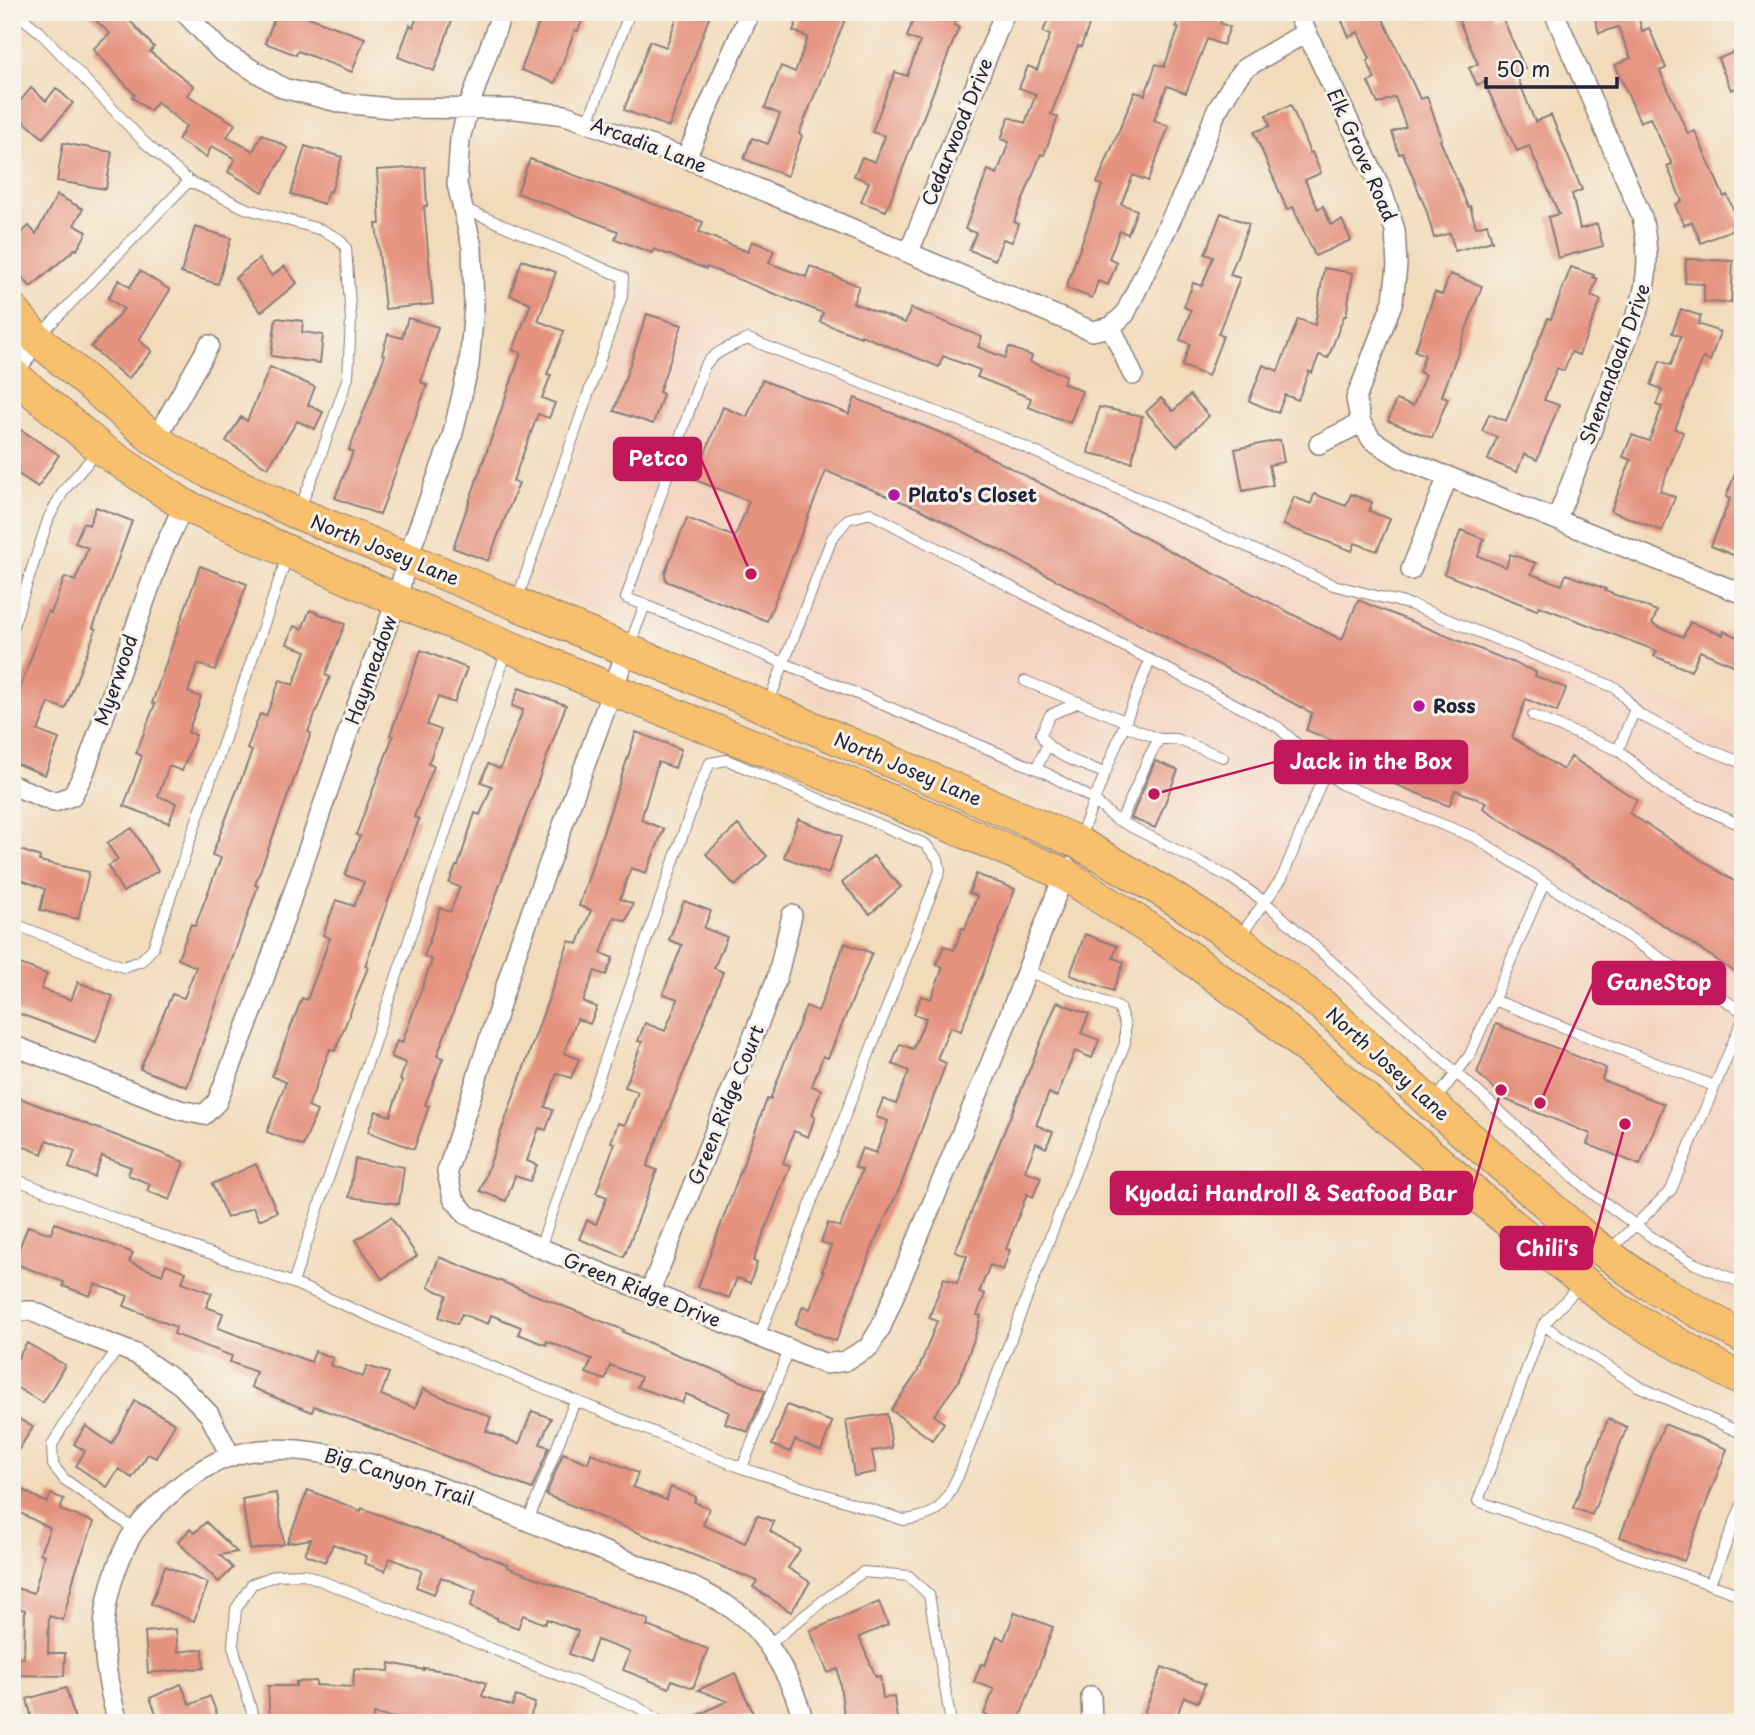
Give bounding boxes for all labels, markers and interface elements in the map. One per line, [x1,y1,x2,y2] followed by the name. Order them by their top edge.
[1486,46,1617,90] scale bar
[1496,52,1550,84] text: 50 m
[914,53,999,210] street label: Cedarwood Drive
[1321,84,1405,225] street label: Elk Grove Road
[587,109,711,179] street label: Arcadia Lane
[1572,279,1656,448] street label: Shenandoah Drive
[614,438,701,480] callout: Petco
[628,441,688,473] text: Petco
[908,480,1037,508] place label: Plato's Closet
[886,487,902,503] marker: Plato's Closet
[307,506,464,592] street label: North Josey Lane
[337,611,403,728] street label: Haymeadow
[86,630,144,729] street label: Myerwood
[1433,691,1475,719] place label: Ross
[1411,698,1427,714] marker: Ross
[830,724,987,812] street label: North Josey Lane
[1275,741,1467,783] callout: Jack in the Box
[1290,744,1452,776] text: Jack in the Box
[1593,962,1725,1004] callout: GaneStop
[1607,965,1711,997] text: GaneStop
[1321,1000,1457,1127] street label: North Josey Lane
[680,1020,770,1189] street label: Green Ridge Court
[1111,1172,1472,1214] callout: Kyodai Handroll & Seafood Bar
[1125,1176,1457,1208] text: Kyodai Handroll & Seafood Bar
[1501,1227,1592,1269] callout: Chili's
[1516,1231,1578,1263] text: Chili's
[559,1245,725,1333] street label: Green Ridge Drive
[321,1440,478,1512] street label: Big Canyon Trail

